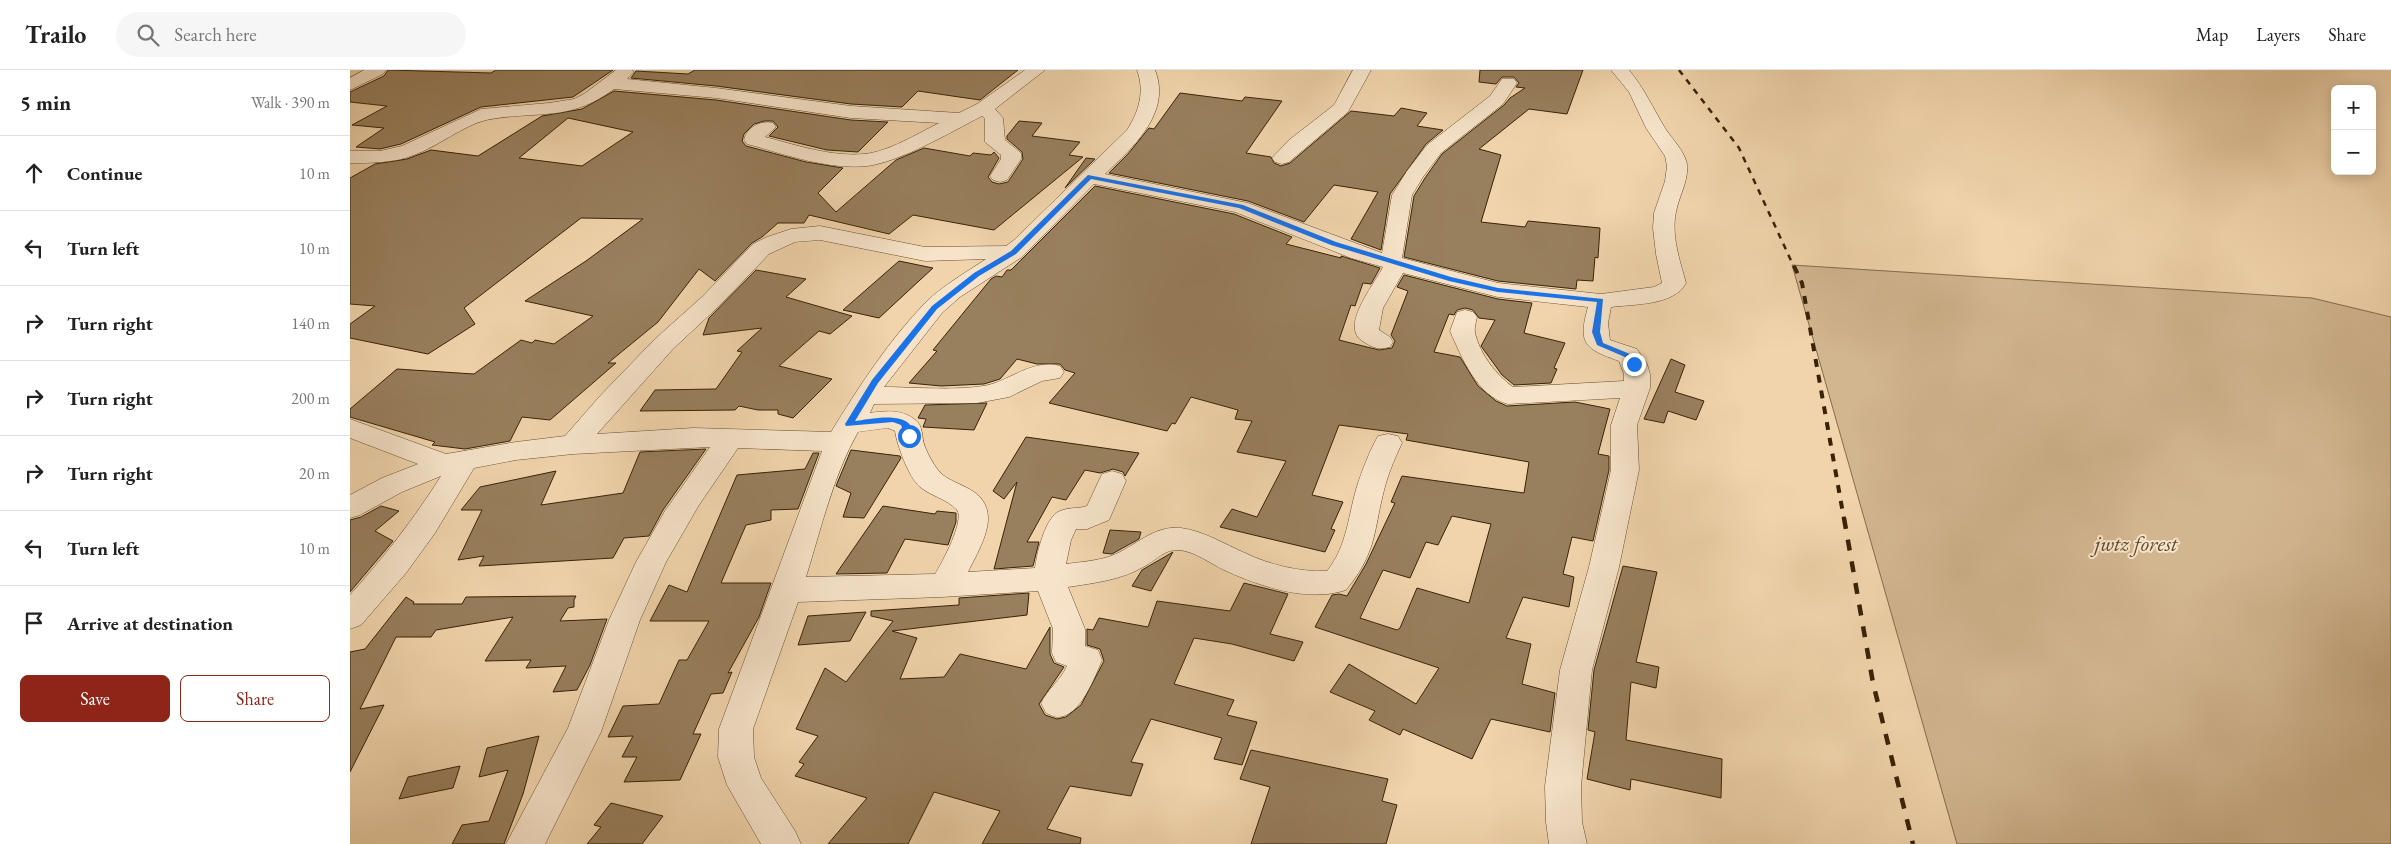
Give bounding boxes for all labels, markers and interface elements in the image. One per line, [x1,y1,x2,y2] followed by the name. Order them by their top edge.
[116,12,466,57] search box
[25,19,86,50] text: Trailo
[134,21,162,49] icon: search
[174,22,257,47] text: Search here
[2196,23,2228,46] text: Map
[2256,23,2300,46] text: Layers
[2328,23,2366,46] text: Share
[2331,85,2376,175] map controls
[2331,85,2376,130] button: +
[20,89,71,116] text: 5 min
[251,92,330,113] text: Walk · 390 m
[2331,130,2376,175] button: −
[20,159,48,187] icon: ahead
[67,161,142,186] text: Continue
[299,163,330,184] text: 10 m
[20,234,48,262] icon: left
[67,236,139,261] text: Turn left
[299,238,330,259] text: 10 m
[20,309,48,337] icon: right
[67,311,153,336] text: Turn right
[291,313,330,334] text: 140 m
[1623,353,1646,376] route end
[20,384,48,412] icon: right
[67,386,153,411] text: Turn right
[291,388,330,409] text: 200 m
[898,425,921,448] route start
[20,459,48,487] icon: right
[67,461,153,486] text: Turn right
[299,463,330,484] text: 20 m
[2090,529,2179,558] park label: jwtz forest
[20,534,48,562] icon: left
[67,536,139,561] text: Turn left
[299,538,330,559] text: 10 m
[20,609,48,637] icon: arrive
[67,611,233,636] text: Arrive at destination
[20,675,170,722] button: Save
[180,675,330,722] button: Share

